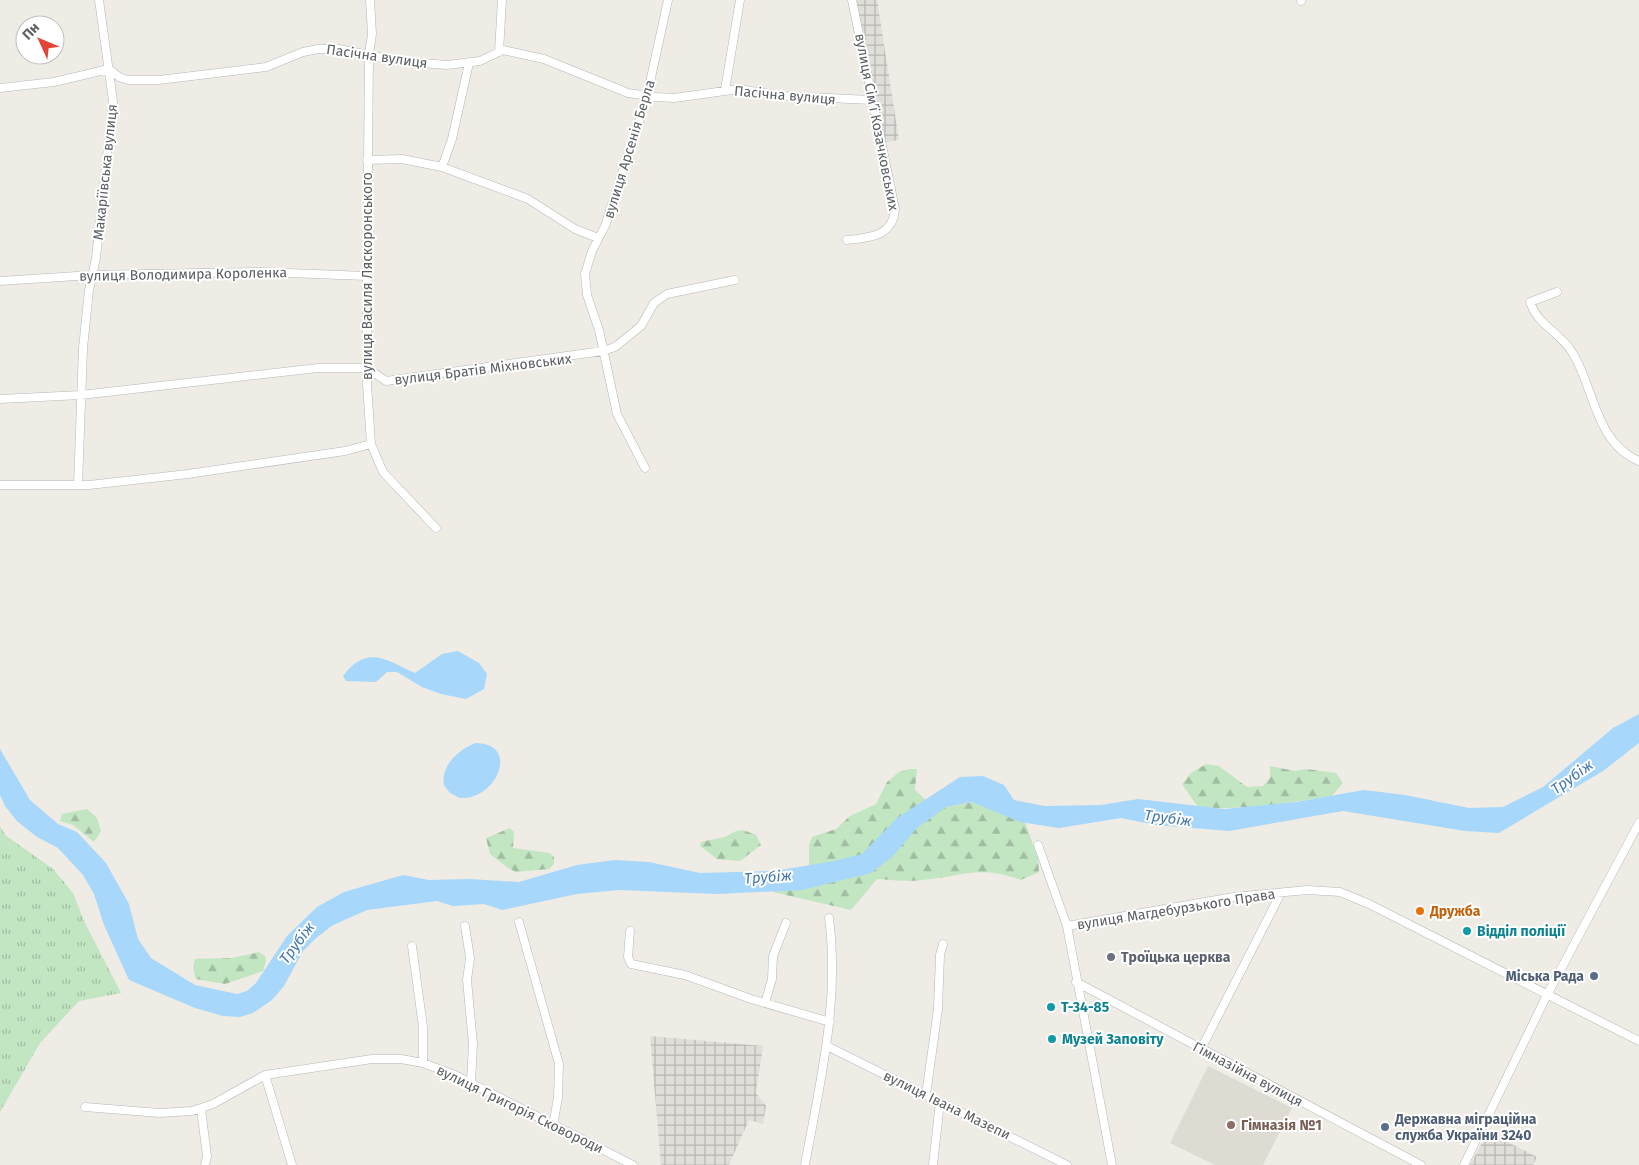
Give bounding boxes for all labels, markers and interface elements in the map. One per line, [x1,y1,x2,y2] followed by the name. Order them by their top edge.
[15,15,65,65] north arrow
[19,19,43,44] text: Пн
[851,32,902,212] street label: вулиця Сімʼї Козачковських
[325,41,429,72] street label: Пасічна вулиця
[600,78,659,221] street label: вулиця Арсенія Берла
[733,83,836,108] street label: Пасічна вулиця
[90,103,121,241] street label: Макаріївська вулиця
[359,172,376,380] street label: вулиця Василя Ляскоронського
[79,264,287,285] street label: вулиця Володимира Короленка
[394,350,573,389] street label: вулиця Братів Міхновських
[1547,756,1597,798] water label: Трубіж
[1143,806,1193,830] water label: Трубіж
[744,866,792,888] water label: Трубіж
[1076,885,1276,934] street label: вулиця Магдебурзького Права
[1429,903,1481,920] place label: Дружба
[1414,905,1426,917] marker: Дружба
[275,919,319,967] water label: Трубіж
[1477,923,1566,940] place label: Відділ поліції
[1461,925,1473,937] marker: Відділ поліції
[1121,949,1231,966] place label: Троїцька церква
[1105,951,1117,963] marker: Троїцька церква
[1506,968,1584,985] place label: Міська Рада
[1588,970,1600,982] marker: Міська Рада
[1061,999,1110,1016] place label: Т-34-85
[1045,1001,1057,1013] marker: Т-34-85
[1062,1031,1164,1048] place label: Музей Заповіту
[1046,1033,1058,1045] marker: Музей Заповіту
[1190,1038,1306,1111] street label: Гімназійна вулиця
[434,1062,606,1157] street label: вулиця Григорія Сковороди
[880,1067,1013,1144] street label: вулиця Івана Мазепи
[1394,1111,1537,1144] place label: Державна міграційна служба України 3240
[1241,1117,1322,1134] place label: Гімназія №1
[1225,1119,1237,1131] marker: Гімназія №1
[1379,1121,1391,1133] marker: Державна міграційна служба України 3240

